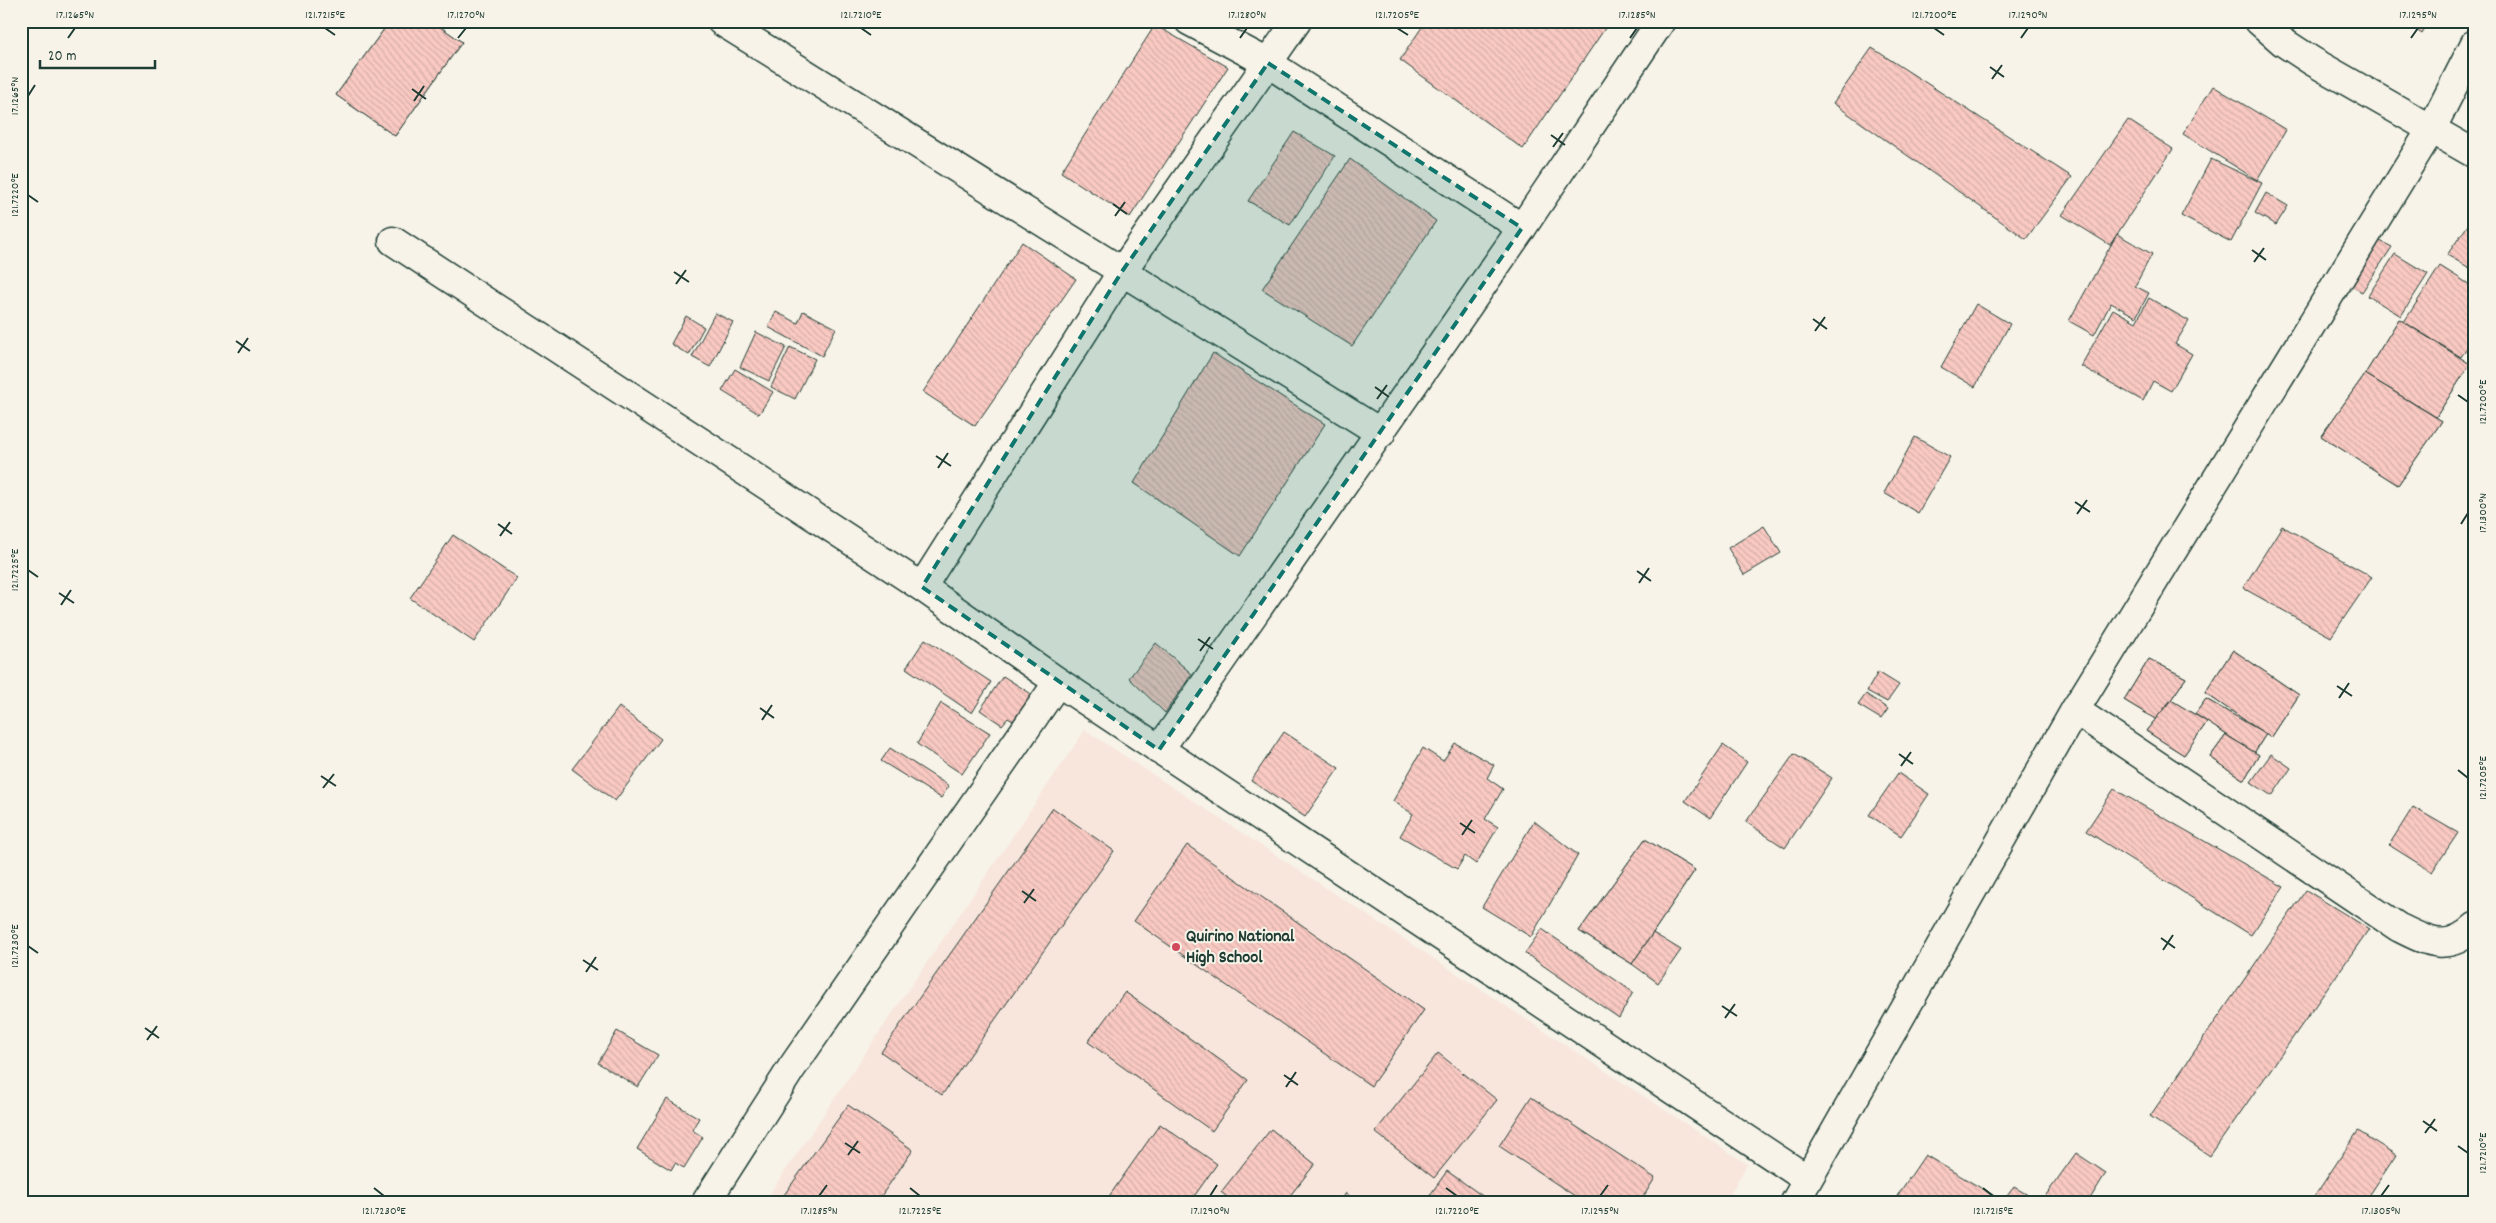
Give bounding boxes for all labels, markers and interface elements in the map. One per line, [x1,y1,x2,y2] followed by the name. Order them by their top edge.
[56,7,94,24] text: 17.1265°N
[305,7,345,24] text: 121.7215°E
[447,7,485,24] text: 17.1270°N
[841,7,882,24] text: 121.7210°E
[1228,7,1266,24] text: 17.1280°N
[1375,7,1419,24] text: 121.7205°E
[1618,7,1656,24] text: 17.1285°N
[1912,7,1957,24] text: 121.7200°E
[2009,7,2048,24] text: 17.1290°N
[2399,7,2437,24] text: 17.1295°N
[40,38,155,70] scale bar
[48,46,76,68] text: 20 m
[7,77,24,115] text: 17.1265°N
[7,173,24,217] text: 121.7220°E
[2475,379,2492,424] text: 121.7200°E
[2475,493,2492,533] text: 17.1300°N
[7,548,24,591] text: 121.7225°E
[2475,756,2492,800] text: 121.7205°E
[7,924,24,968] text: 121.7230°E
[1186,925,1295,971] place label: Quirino National High School
[1170,941,1182,953] marker: Quirino National High School
[2475,1132,2492,1173] text: 121.7210°E
[362,1203,406,1220] text: 121.7230°E
[800,1203,838,1220] text: 17.1285°N
[899,1203,942,1220] text: 121.7225°E
[1191,1203,1230,1220] text: 17.1290°N
[1435,1203,1479,1220] text: 121.7220°E
[1581,1203,1619,1220] text: 17.1295°N
[1973,1203,2013,1220] text: 121.7215°E
[2361,1203,2401,1220] text: 17.1305°N

